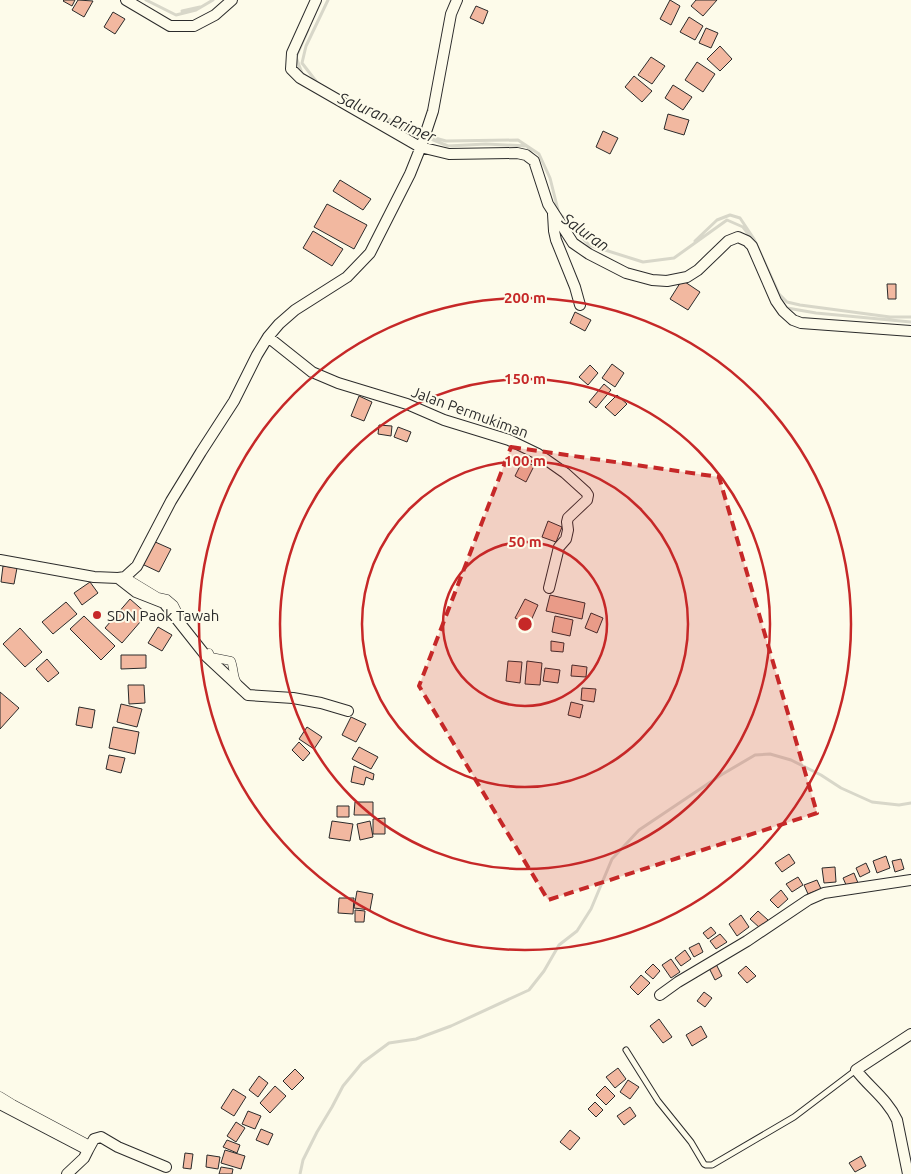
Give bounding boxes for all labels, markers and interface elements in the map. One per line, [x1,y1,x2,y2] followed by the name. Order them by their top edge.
[335,88,439,146] water label: Saluran Primer
[558,209,613,255] water label: Saluran
[504,289,546,306] text: 200 m
[504,370,546,387] text: 150 m
[409,383,531,441] street label: Jalan Permukiman
[504,452,546,469] text: 100 m
[508,533,542,550] text: 50 m
[107,607,219,624] place label: SDN Paok Tawah
[91,609,103,621] marker: SDN Paok Tawah
[516,615,534,633] centre of rings

